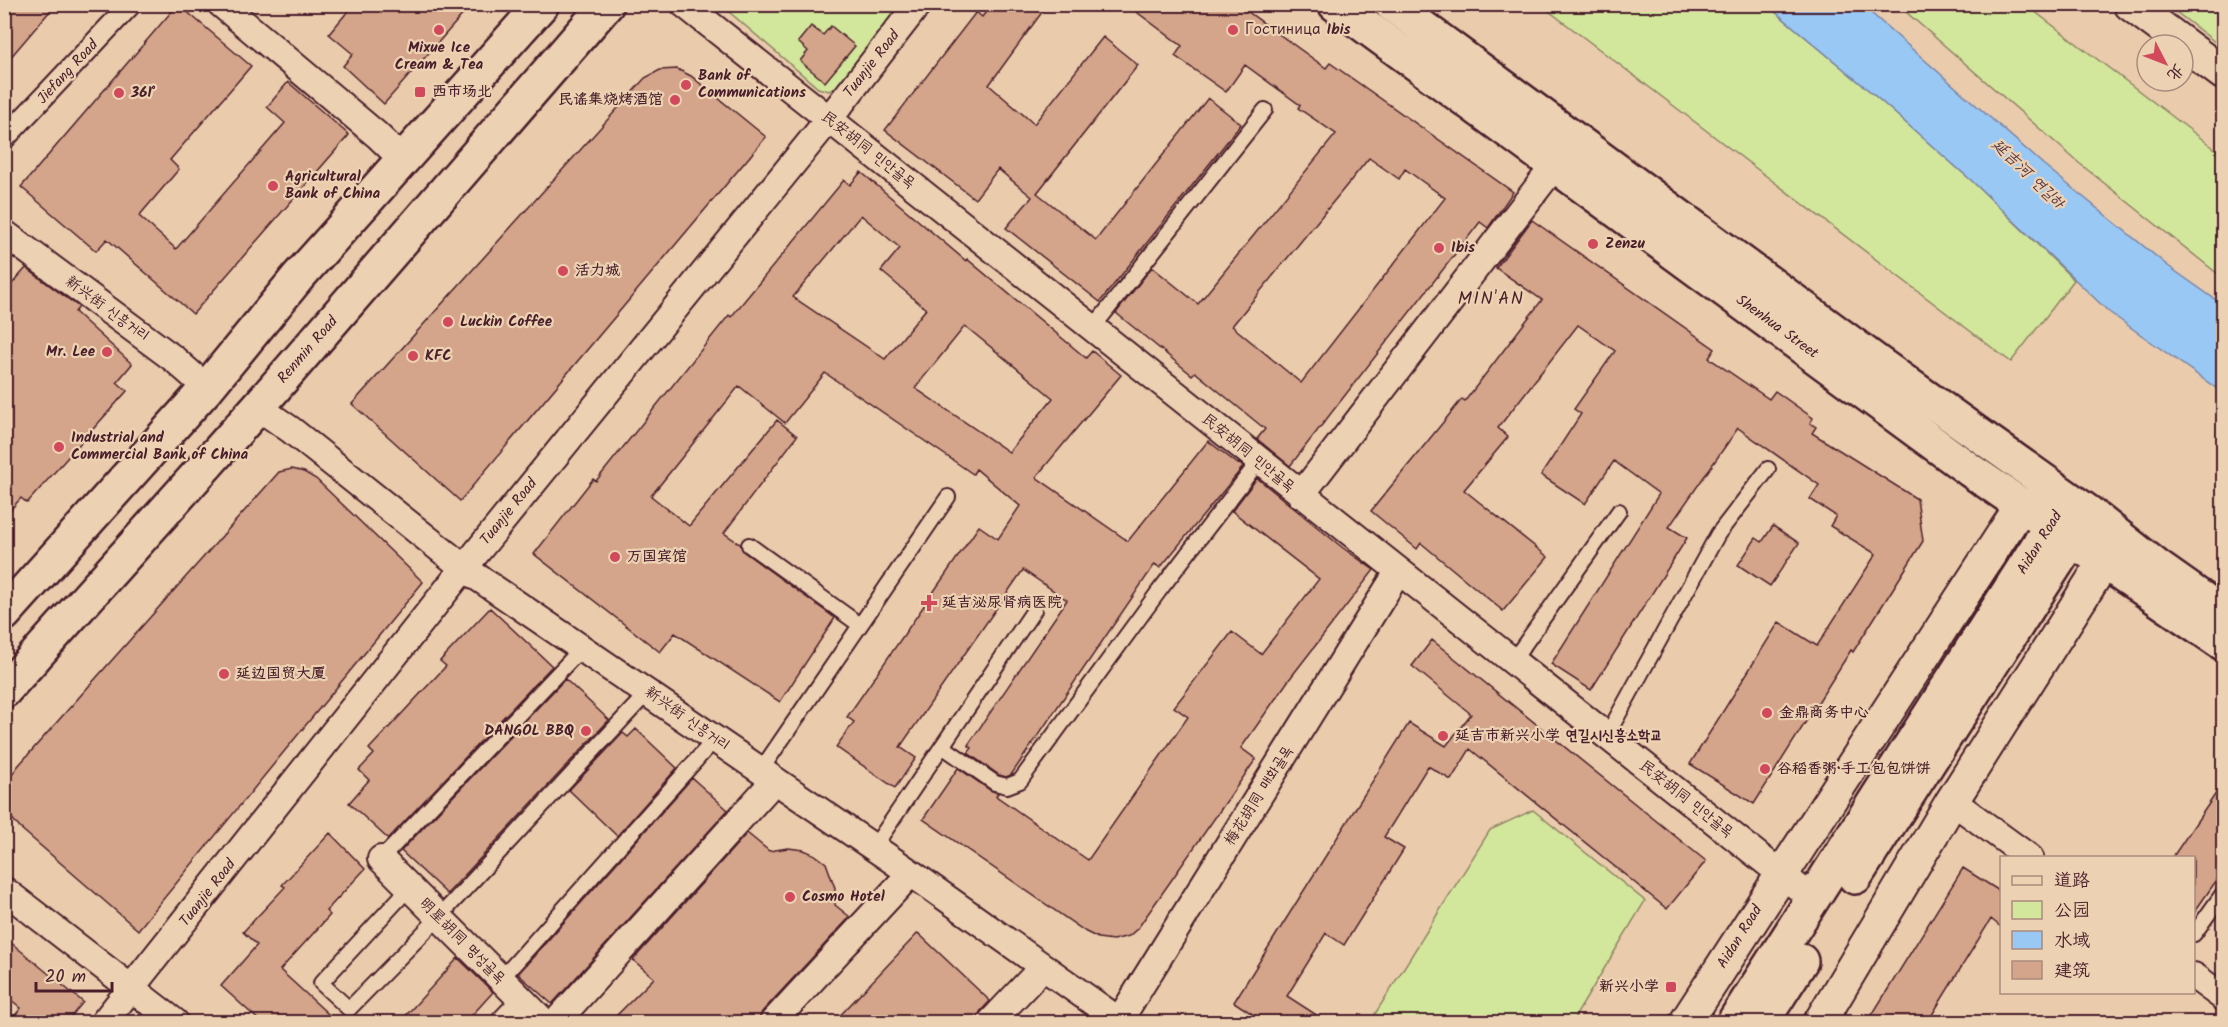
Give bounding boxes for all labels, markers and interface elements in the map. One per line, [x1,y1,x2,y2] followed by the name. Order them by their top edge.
[1245,18,1351,42] place label: Гостиница Ibis
[432,23,446,37] marker: Mixue Ice Cream & Tea
[1226,23,1240,37] marker: Гостиница Ibis
[838,24,907,103] street label: Tuanjie Road
[2135,33,2195,93] north arrow
[32,34,105,110] street label: Jiefang Road
[395,36,484,77] place label: Mixue Ice Cream & Tea
[2160,58,2190,86] text: 北
[698,64,806,105] place label: Bank of Communications
[679,78,693,92] marker: Bank of Communications
[432,80,492,104] place label: 西市场北
[130,81,156,105] place label: 361˚
[413,85,427,99] marker: 西市场北
[112,86,126,100] marker: 361˚
[558,88,663,112] place label: 民谣集烧烤酒馆
[668,93,682,107] marker: 民谣集烧烤酒馆
[816,105,920,195] street label: 民安胡同 민안골목
[1985,133,2071,216] water label: 延吉河 연길하
[285,165,381,206] place label: Agricultural Bank of China
[266,179,280,193] marker: Agricultural Bank of China
[1605,232,1646,256] place label: Zenzu
[1451,236,1475,260] place label: Ibis
[1586,237,1600,251] marker: Zenzu
[1432,241,1446,255] marker: Ibis
[575,259,620,283] place label: 活力城
[556,264,570,278] marker: 活力城
[60,270,154,348] street label: 新兴街 신흥거리
[1458,285,1524,314] district label: MIN'AN
[1731,289,1823,365] street label: Shenhua Street
[272,310,345,389] street label: Renmin Road
[460,310,553,334] place label: Luckin Coffee
[441,315,455,329] marker: Luckin Coffee
[46,340,96,364] place label: Mr. Lee
[425,344,451,368] place label: KFC
[100,345,114,359] marker: Mr. Lee
[406,349,420,363] marker: KFC
[1196,408,1300,498] street label: 民安胡同 민안골목
[71,426,249,467] place label: Industrial and Commercial Bank of China
[52,440,66,454] marker: Industrial and Commercial Bank of China
[474,473,544,551] street label: Tuanjie Road
[2011,506,2069,580] street label: Aidan Road
[627,545,687,569] place label: 万国宾馆
[608,550,622,564] marker: 万国宾馆
[942,591,1062,615] place label: 延吉泌尿肾病医院
[920,594,938,612] marker: 延吉泌尿肾病医院
[236,662,326,686] place label: 延边国贸大厦
[217,667,231,681] marker: 延边国贸大厦
[639,681,735,757] street label: 新兴街 신흥거리
[1779,701,1869,725] place label: 金鼎商务中心
[1760,706,1774,720] marker: 金鼎商务中心
[484,719,574,743] place label: DANGOL BBQ
[579,724,593,738] marker: DANGOL BBQ
[1455,724,1662,748] place label: 延吉市新兴小学 연길시신흥소학교
[1436,729,1450,743] marker: 延吉市新兴小学 연길시신흥소학교
[1219,741,1299,851] street label: 梅花胡同 매화골목
[1634,754,1738,844] street label: 民安胡同 민안골목
[1777,757,1931,781] place label: 谷稻香粥·手工包包饼饼
[1758,762,1772,776] marker: 谷稻香粥·手工包包饼饼
[174,853,243,932] street label: Tuanjie Road
[2000,856,2195,994] legend
[2054,867,2090,896] text: 道路
[802,885,885,909] place label: Cosmo Hotel
[783,890,797,904] marker: Cosmo Hotel
[413,892,511,990] street label: 明星胡同 명성골목
[2054,897,2090,926] text: 公园
[1711,900,1769,974] street label: Aidan Road
[2054,927,2090,956] text: 水域
[36,955,112,993] scale bar
[2054,957,2090,986] text: 建筑
[45,963,86,992] text: 20 m
[1599,975,1659,999] place label: 新兴小学
[1664,980,1678,994] marker: 新兴小学

